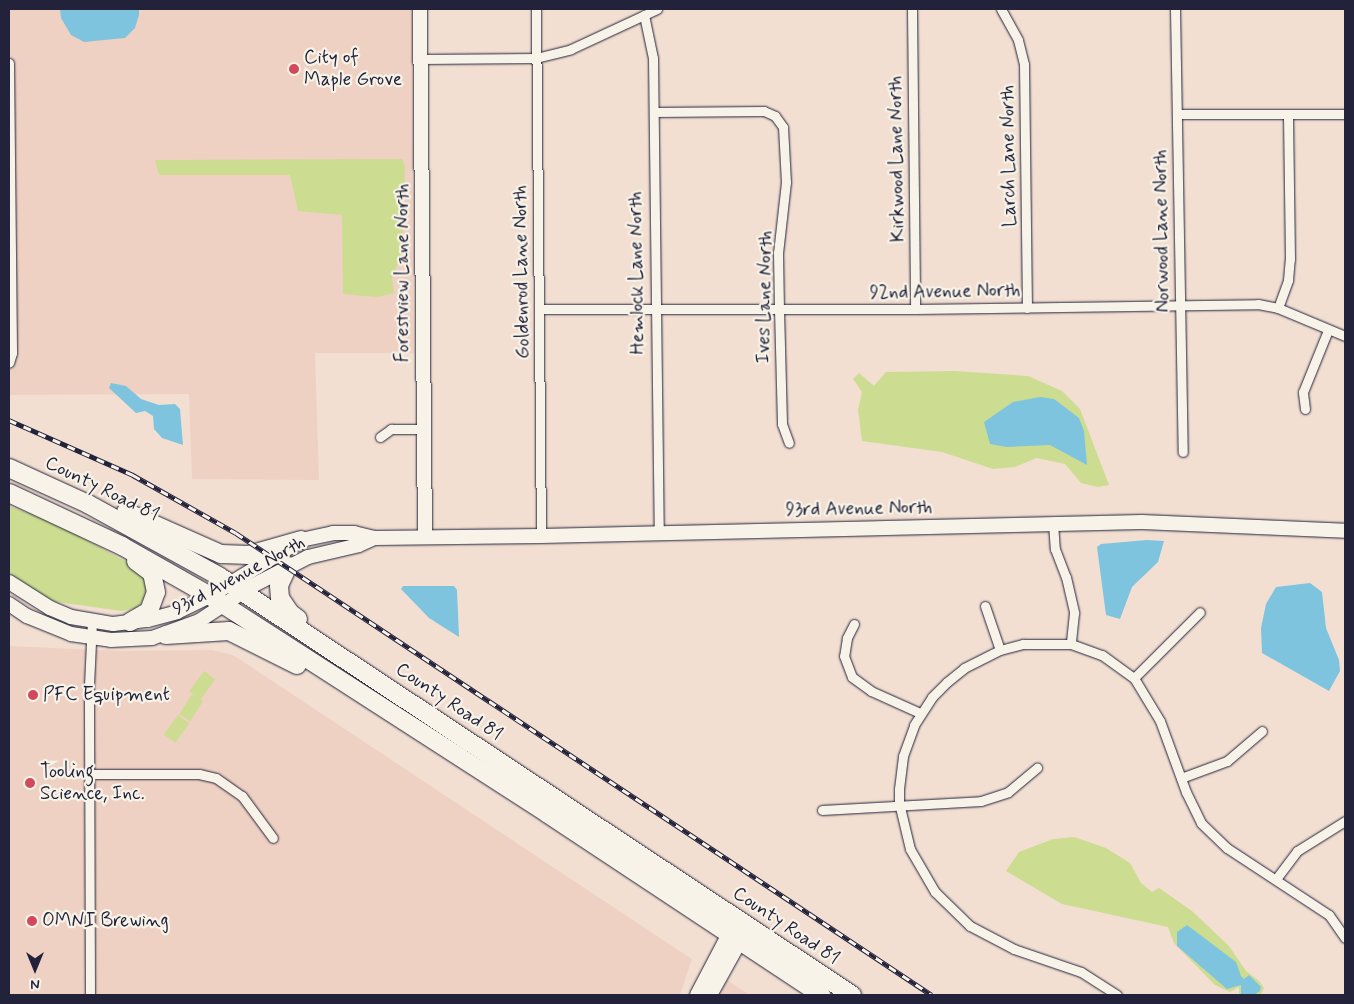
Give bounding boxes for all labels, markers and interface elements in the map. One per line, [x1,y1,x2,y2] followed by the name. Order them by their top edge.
[304,47,402,91] place label: City of Maple Grove
[288,63,300,75] marker: City of Maple Grove
[884,75,910,243] street label: Kirkwood Lane North
[996,84,1022,228] street label: Larch Lane North
[1149,150,1175,312] street label: Norwood Lane North
[392,185,414,361] street label: Forestview Lane North
[509,186,535,358] street label: Goldenrod Lane North
[624,191,650,355] street label: Hemlock Lane North
[752,231,778,363] street label: Ives Lane North
[869,279,1021,305] street label: 92nd Avenue North
[41,452,163,526] street label: County Road 81
[785,496,933,522] street label: 93rd Avenue North
[168,531,310,621] street label: 93rd Avenue North
[391,658,507,746] street label: County Road 81
[43,684,170,706] place label: PFC Equipment
[27,689,39,701] marker: PFC Equipment
[40,761,145,805] place label: Tooling Science, Inc.
[24,777,36,789] marker: Tooling Science, Inc.
[728,882,844,970] street label: County Road 81
[42,910,167,932] place label: OMNI Brewing
[26,915,38,927] marker: OMNI Brewing
[10,944,60,994] north arrow
[30,975,40,993] text: N

